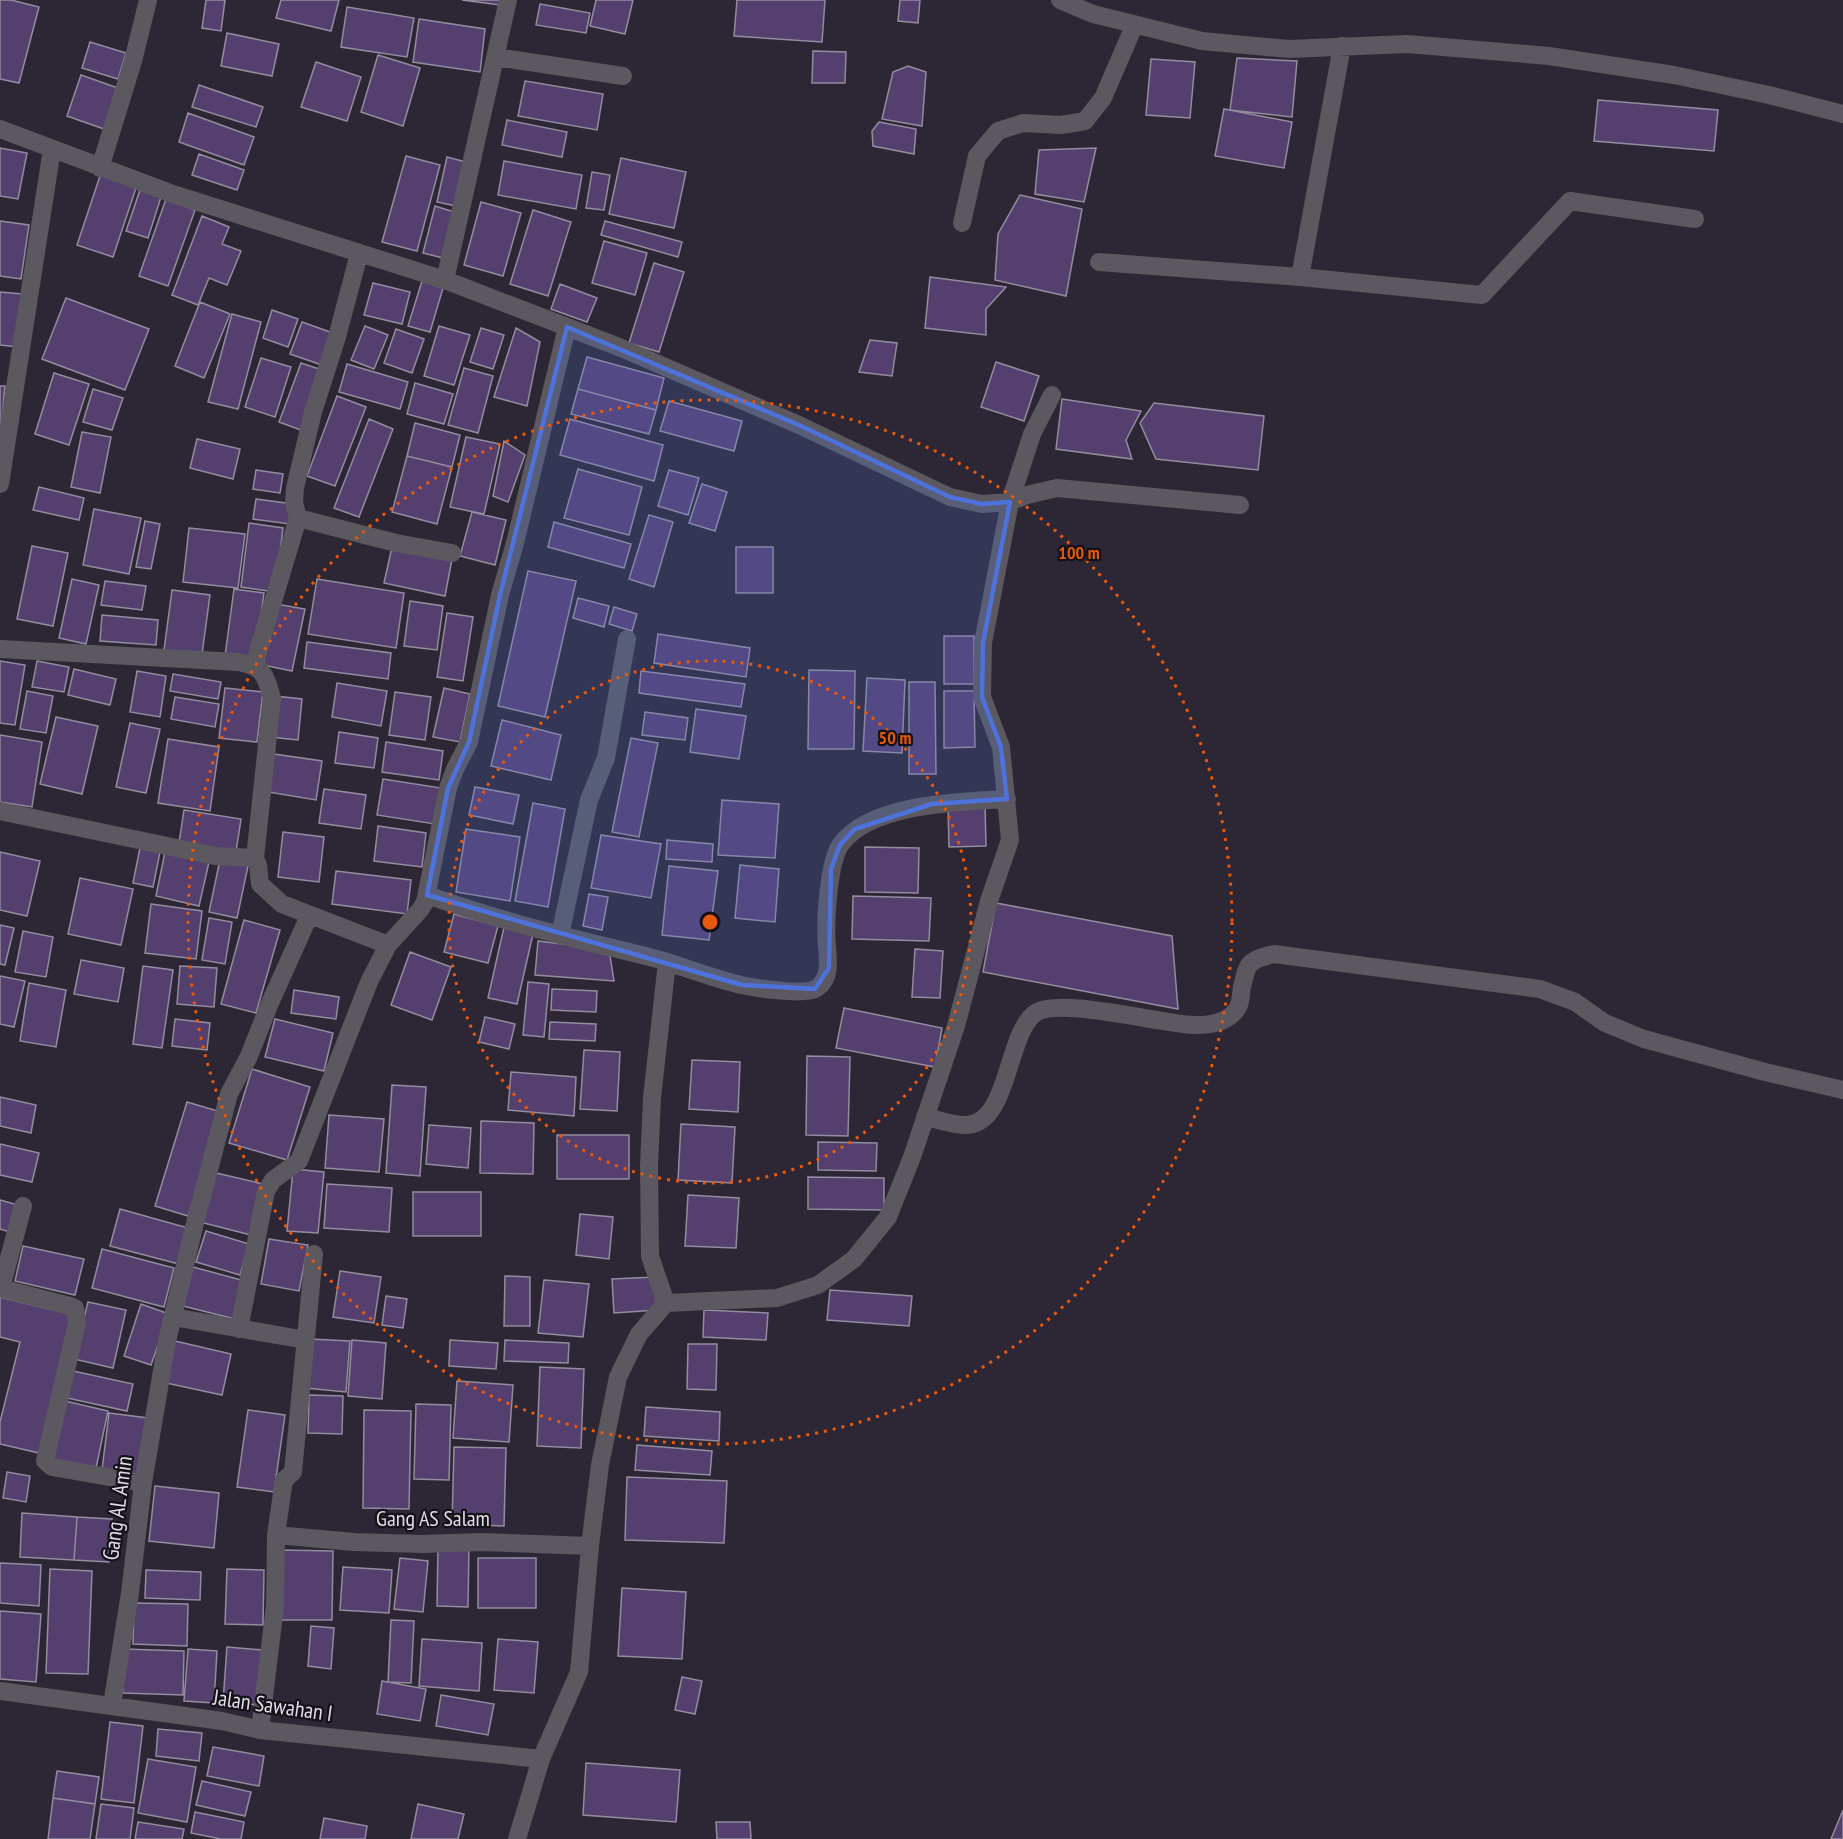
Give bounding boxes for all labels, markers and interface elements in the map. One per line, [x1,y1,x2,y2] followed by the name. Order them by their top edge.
[1058,541,1100,564] text: 100 m
[879,726,911,749] text: 50 m
[700,912,720,932] centre of rings
[96,1454,138,1562] street label: Gang AL Amin
[376,1504,490,1532] street label: Gang AS Salam
[211,1683,335,1727] street label: Jalan Sawahan I

